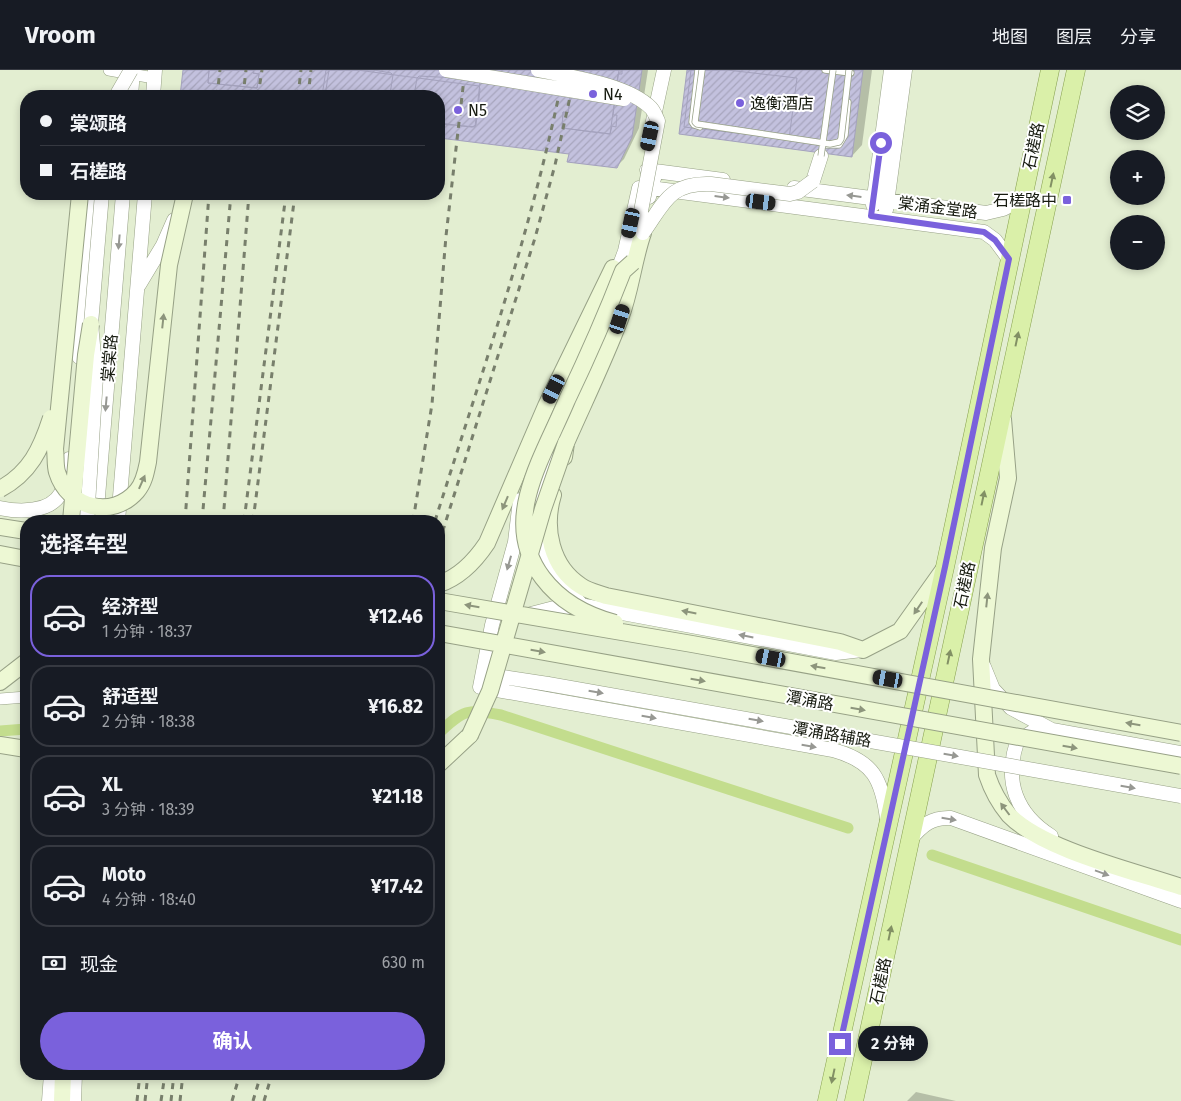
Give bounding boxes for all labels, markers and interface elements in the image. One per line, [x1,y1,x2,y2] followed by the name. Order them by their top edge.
[25,21,96,49] text: Vroom
[992,26,1028,48] text: 地图
[1056,26,1092,48] text: 图层
[1120,26,1156,48] text: 分享
[603,85,623,104] place label: N4
[1110,85,1165,270] map controls
[1110,85,1165,140] button: layers
[587,88,599,100] marker: N4
[750,94,814,113] place label: 逸衡酒店
[734,97,746,109] marker: 逸衡酒店
[468,101,487,120] place label: N5
[452,104,464,116] marker: N5
[70,112,127,135] text: 棠颂路
[639,120,660,152] car
[1019,121,1048,172] street label: 石槎路
[870,132,892,154] route start
[1110,150,1165,205] button: +
[70,160,127,183] text: 石槎路
[1048,173,1056,188] one-way arrow
[993,191,1057,210] place label: 石槎路中
[845,192,861,200] one-way arrow
[715,193,731,201] one-way arrow
[745,193,776,211] car
[897,193,979,222] street label: 棠涌金堂路
[1061,194,1073,206] marker: 石槎路中
[620,207,641,239] car
[1110,215,1165,270] button: −
[115,235,123,251] one-way arrow
[608,302,631,336] car
[159,313,167,329] one-way arrow
[1014,331,1022,347] one-way arrow
[98,333,121,383] street label: 棠棠路
[540,372,567,406] car
[101,397,109,413] one-way arrow
[138,475,146,489] one-way arrow
[980,490,988,506] one-way arrow
[500,496,508,510] one-way arrow
[40,531,128,558] text: 选择车型
[505,556,513,571] one-way arrow
[950,560,979,611] street label: 石槎路
[983,592,991,608] one-way arrow
[42,594,87,639] icon: car
[102,595,159,618] text: 经济型
[913,601,923,614] one-way arrow
[463,602,479,610] one-way arrow
[369,605,423,628] text: ¥12.46
[680,608,696,616] one-way arrow
[102,622,192,641] text: 1 分钟 · 18:37
[738,632,754,640] one-way arrow
[531,647,547,655] one-way arrow
[754,648,787,668] car
[945,649,953,664] one-way arrow
[810,662,826,670] one-way arrow
[871,669,904,689] car
[691,676,707,684] one-way arrow
[42,684,87,729] icon: car
[102,685,159,708] text: 舒适型
[785,687,835,714] street label: 潭涌路
[588,689,604,697] one-way arrow
[368,695,423,718] text: ¥16.82
[851,705,867,713] one-way arrow
[102,712,195,731] text: 2 分钟 · 18:38
[641,714,657,722] one-way arrow
[749,717,765,725] one-way arrow
[791,718,873,751] street label: 潭涌路辅路
[1125,719,1141,727] one-way arrow
[801,742,817,750] one-way arrow
[1062,743,1078,751] one-way arrow
[943,751,958,759] one-way arrow
[102,773,123,796] text: XL
[42,774,87,819] icon: car
[1120,783,1136,791] one-way arrow
[372,785,423,808] text: ¥21.18
[102,800,194,819] text: 3 分钟 · 18:39
[1000,803,1011,816] one-way arrow
[942,815,958,823] one-way arrow
[102,863,146,886] text: Moto
[42,864,87,909] icon: car
[1095,869,1110,877] one-way arrow
[371,875,423,898] text: ¥17.42
[102,890,196,909] text: 4 分钟 · 18:40
[886,926,894,941] one-way arrow
[40,949,68,977] icon: cash
[80,953,118,976] text: 现金
[382,953,425,972] text: 630 m
[866,956,895,1007] street label: 石槎路
[40,1012,425,1070] button: 确认
[858,1026,928,1062] callout: 2 分钟
[829,1033,851,1055] route end
[871,1034,915,1053] text: 2 分钟
[829,1069,837,1084] one-way arrow

